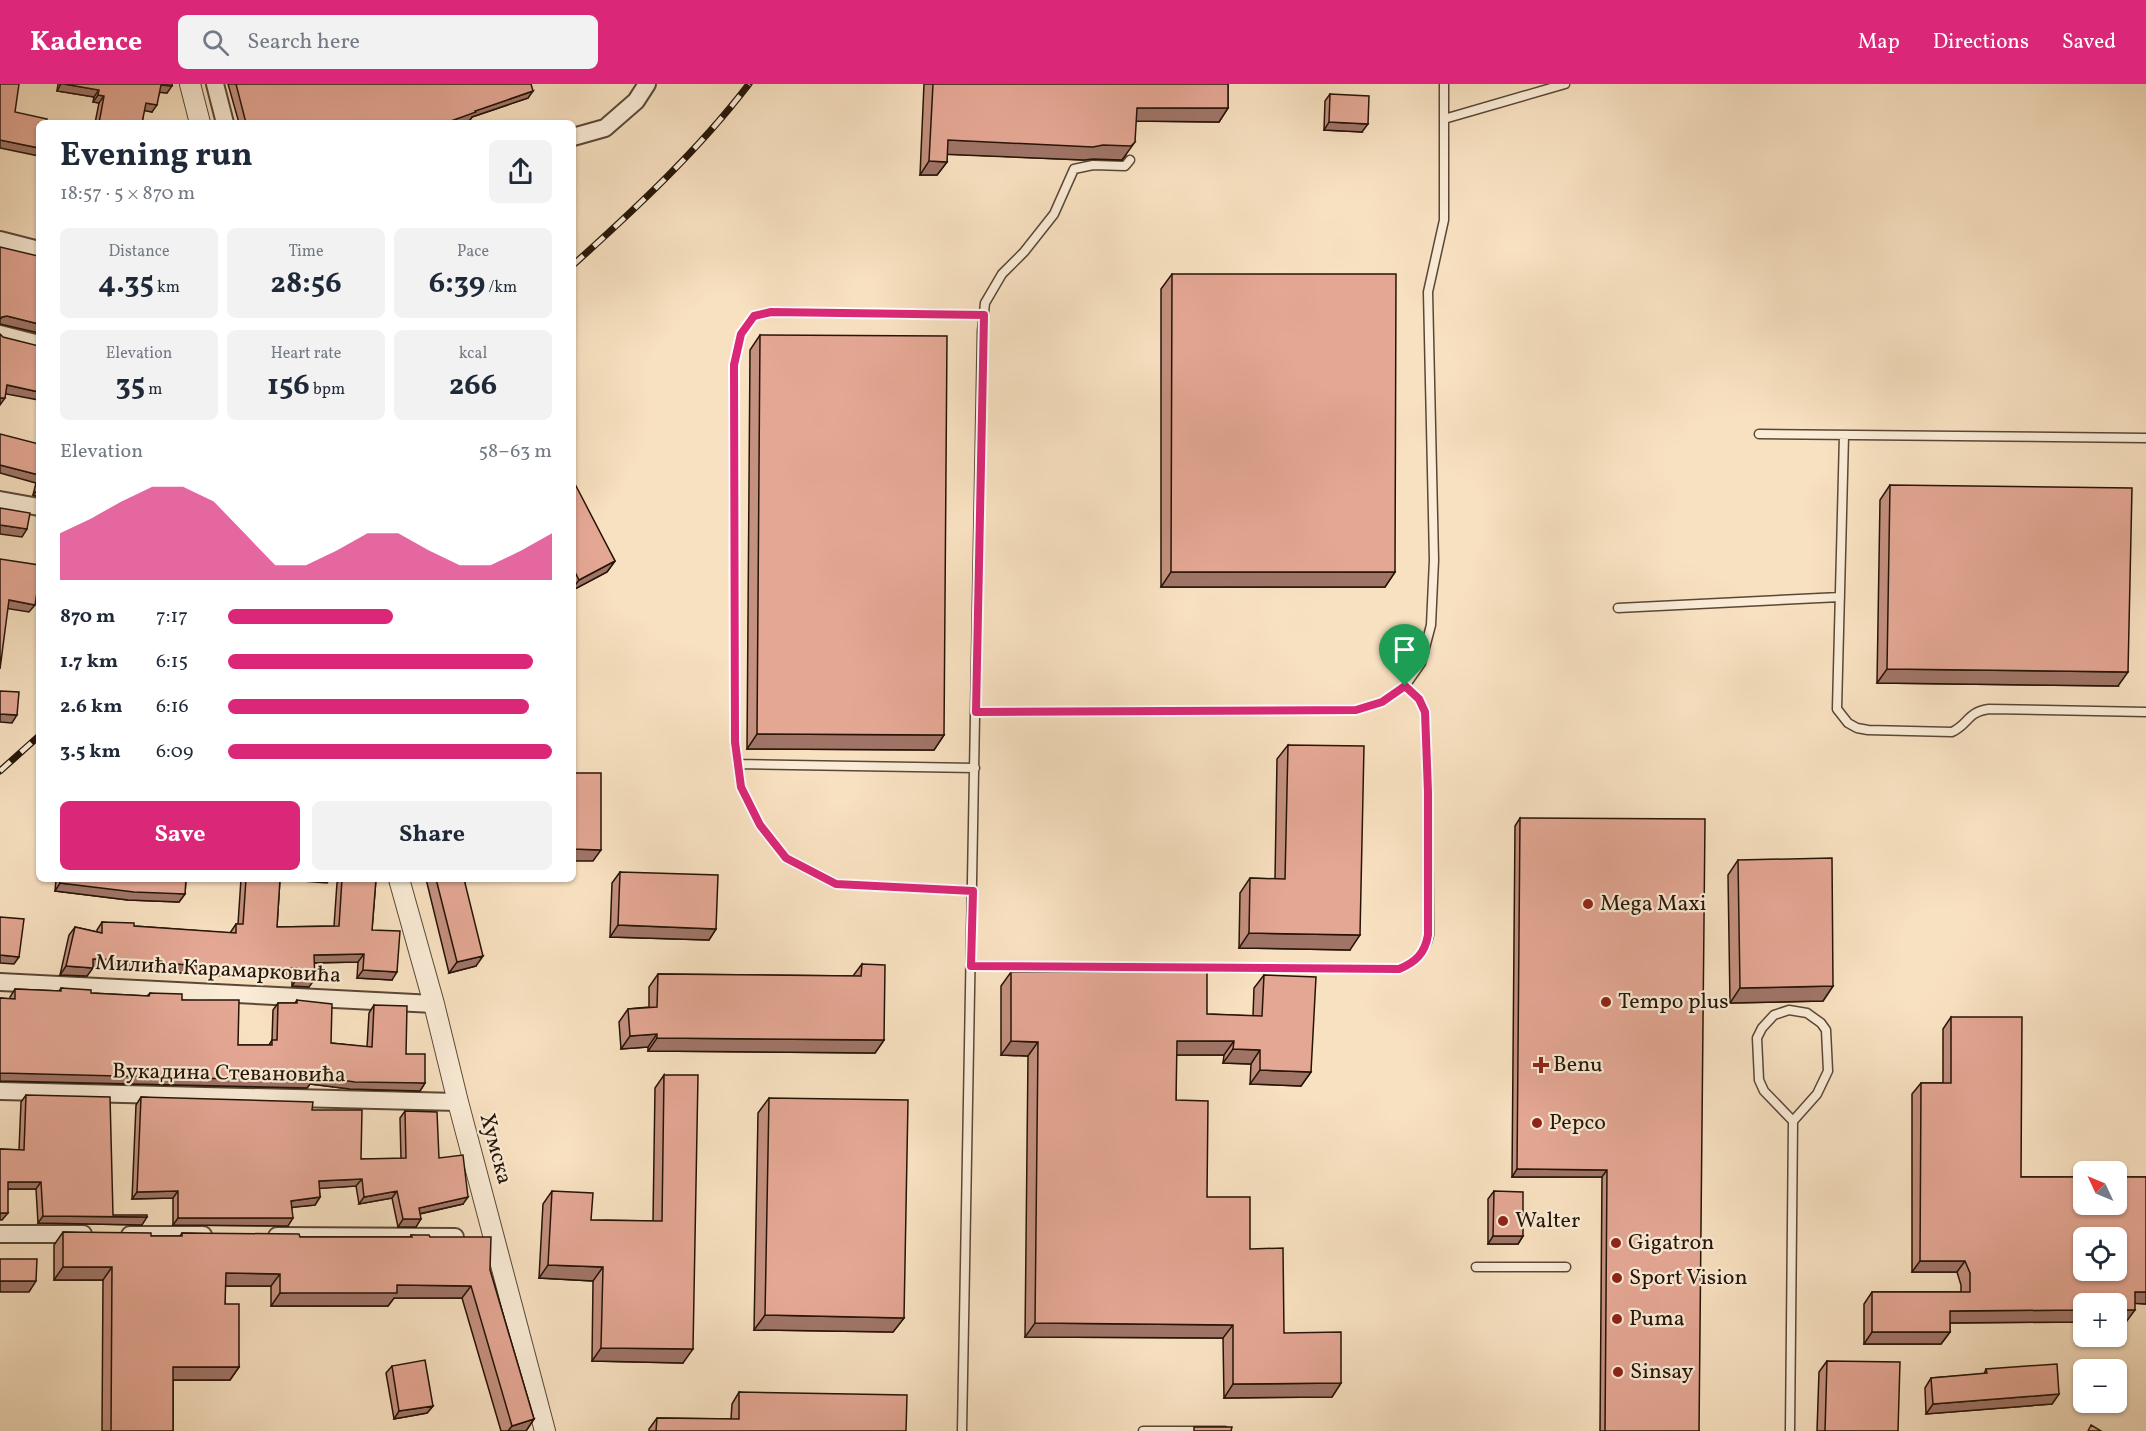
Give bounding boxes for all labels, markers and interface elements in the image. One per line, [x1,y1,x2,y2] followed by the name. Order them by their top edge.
[178,15,598,69] search box
[30,23,142,62] text: Kadence
[199,26,232,59] icon: search
[247,27,360,58] text: Search here
[1858,28,1900,57] text: Map
[1933,28,2029,57] text: Directions
[2062,28,2116,57] text: Saved
[60,134,253,180] text: Evening run
[489,140,552,203] button: share
[60,180,195,208] text: 18:57 · 5 × 870 m
[108,241,170,263] text: Distance
[288,241,324,263] text: Time
[457,241,489,263] text: Pace
[98,263,154,305] text: 4.35
[270,263,342,305] text: 28:56
[429,263,485,305] text: 6:39
[154,277,180,299] text: km
[485,277,517,299] text: /km
[106,343,172,365] text: Elevation
[271,343,341,365] text: Heart rate
[459,343,487,365] text: kcal
[115,365,145,407] text: 35
[267,365,310,407] text: 156
[449,365,497,407] text: 266
[145,379,163,401] text: m
[310,379,345,401] text: bpm
[60,438,143,466] text: Elevation
[478,438,552,466] text: 58–63 m
[60,603,115,631] text: 870 m
[156,603,188,631] text: 7:17
[1379,624,1430,686] pin
[1388,633,1421,666] icon: arrive
[60,648,118,676] text: 1.7 km
[156,648,188,676] text: 6:15
[60,693,123,721] text: 2.6 km
[156,693,189,721] text: 6:16
[60,738,121,766] text: 3.5 km
[156,738,193,766] text: 6:09
[60,801,300,870] button: Save
[312,801,552,870] button: Share
[1600,889,1706,920] place label: Mega Maxi
[1581,897,1595,911] marker: Mega Maxi
[94,948,342,992] street label: Милића Карамарковића
[1618,987,1729,1018] place label: Tempo plus
[1599,995,1613,1009] marker: Tempo plus
[1553,1050,1603,1081] place label: Benu
[112,1056,346,1092] street label: Вукадина Стевановића
[1534,1058,1548,1072] marker: Benu
[1549,1108,1606,1139] place label: Pepco
[471,1110,519,1188] street label: Хумска
[1530,1116,1544,1130] marker: Pepco
[2073,1161,2127,1215] north arrow
[2073,1161,2127,1413] map controls
[1515,1206,1580,1237] place label: Walter
[1496,1214,1510,1228] marker: Walter
[2073,1227,2127,1281] button: locate
[1628,1228,1714,1259] place label: Gigatron
[1609,1236,1623,1250] marker: Gigatron
[1629,1263,1748,1294] place label: Sport Vision
[1610,1271,1624,1285] marker: Sport Vision
[2073,1293,2127,1347] button: +
[1629,1304,1685,1335] place label: Puma
[1610,1312,1624,1326] marker: Puma
[1630,1357,1694,1388] place label: Sinsay
[2073,1359,2127,1413] button: −
[1611,1365,1625,1379] marker: Sinsay

